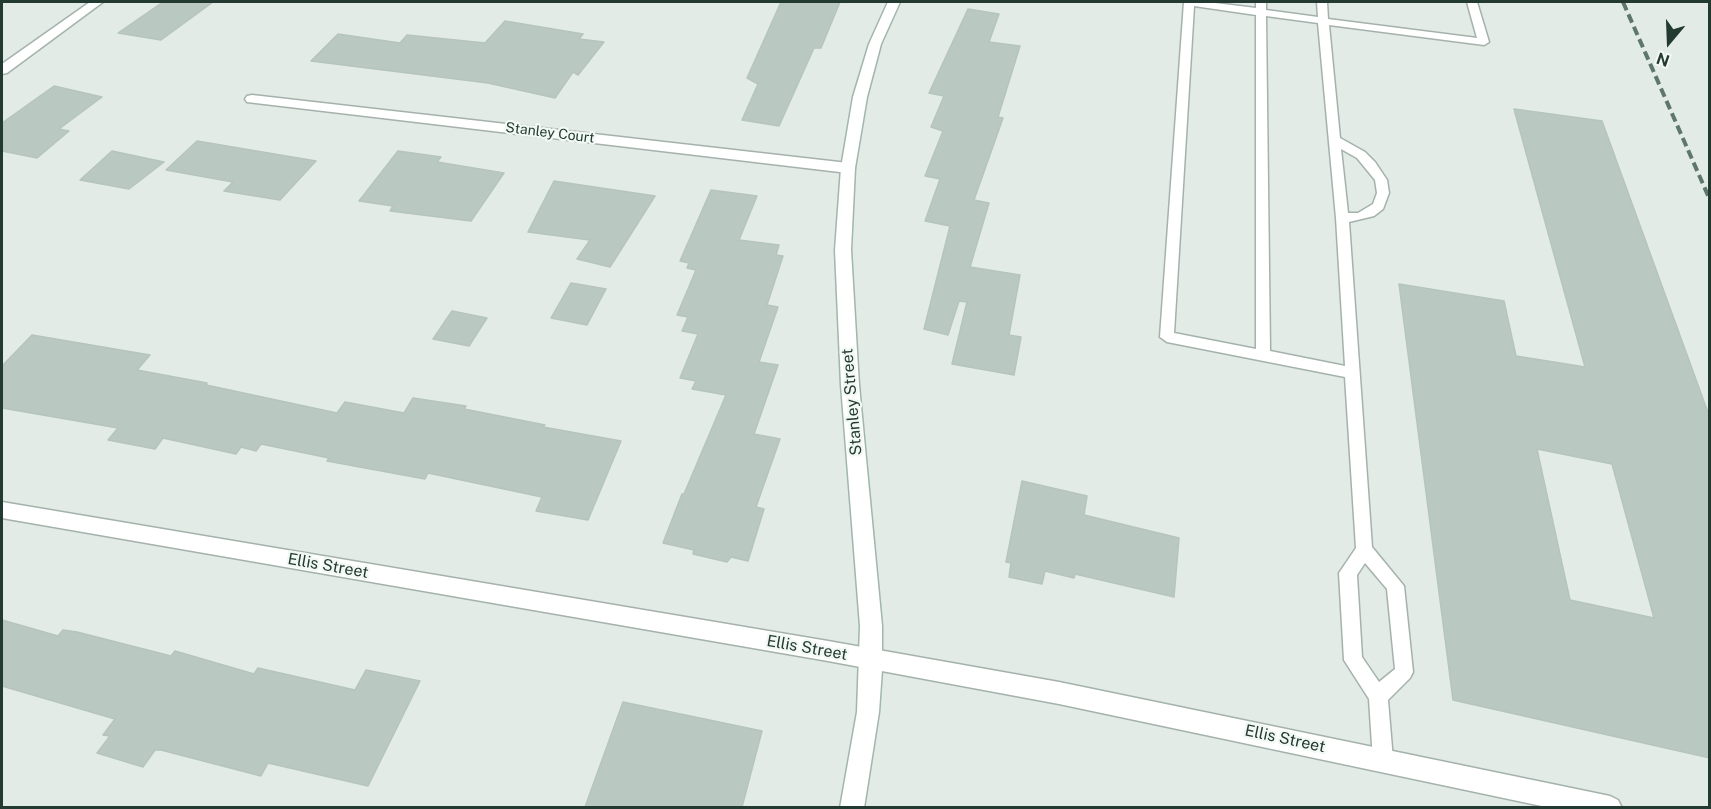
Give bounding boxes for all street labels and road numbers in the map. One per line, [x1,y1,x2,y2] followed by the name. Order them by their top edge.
[505,119,595,147] street label: Stanley Court
[838,348,866,456] street label: Stanley Street
[286,549,370,583] street label: Ellis Street
[765,631,849,665] street label: Ellis Street
[1243,721,1327,757] street label: Ellis Street

